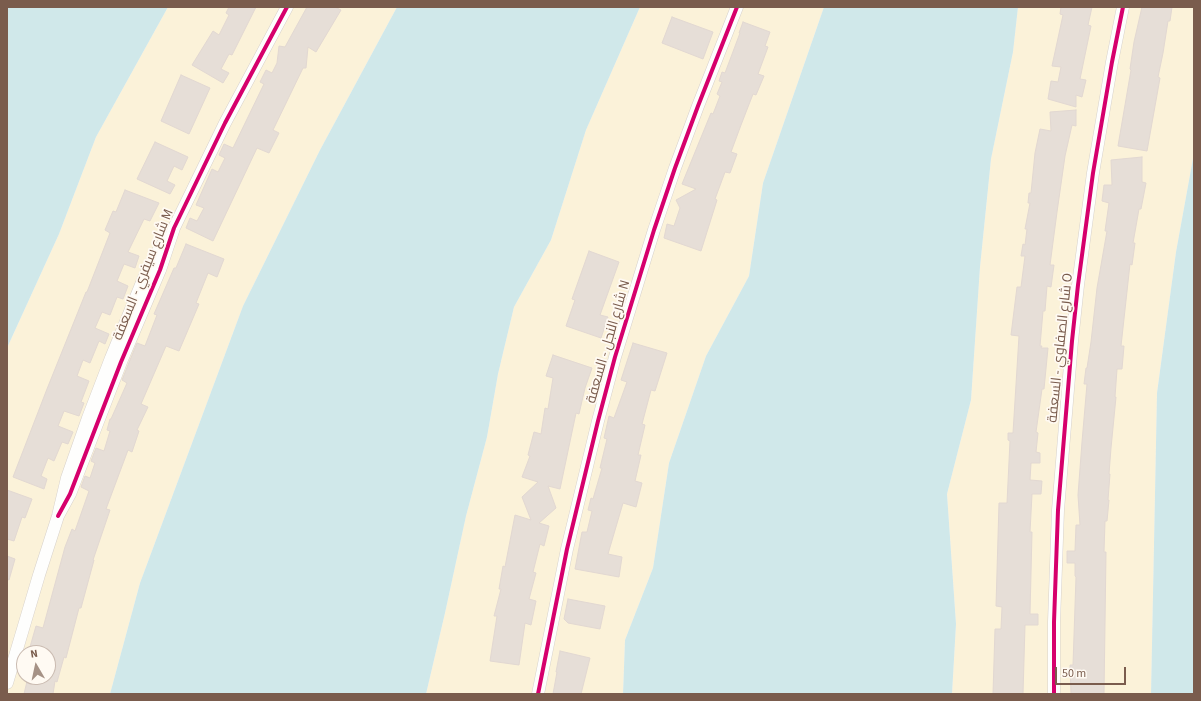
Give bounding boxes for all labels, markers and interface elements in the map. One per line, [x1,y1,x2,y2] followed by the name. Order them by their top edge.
[110,207,178,343] street label: شارع سيفري - السعفة M
[1045,272,1077,424] street label: شارع الصفاوي - السعفة O
[583,279,635,405] street label: شارع النجل - السعفة N
[16,645,56,685] north arrow
[29,646,39,662] text: N
[1057,659,1128,685] scale bar
[1062,665,1086,682] text: 50 m

